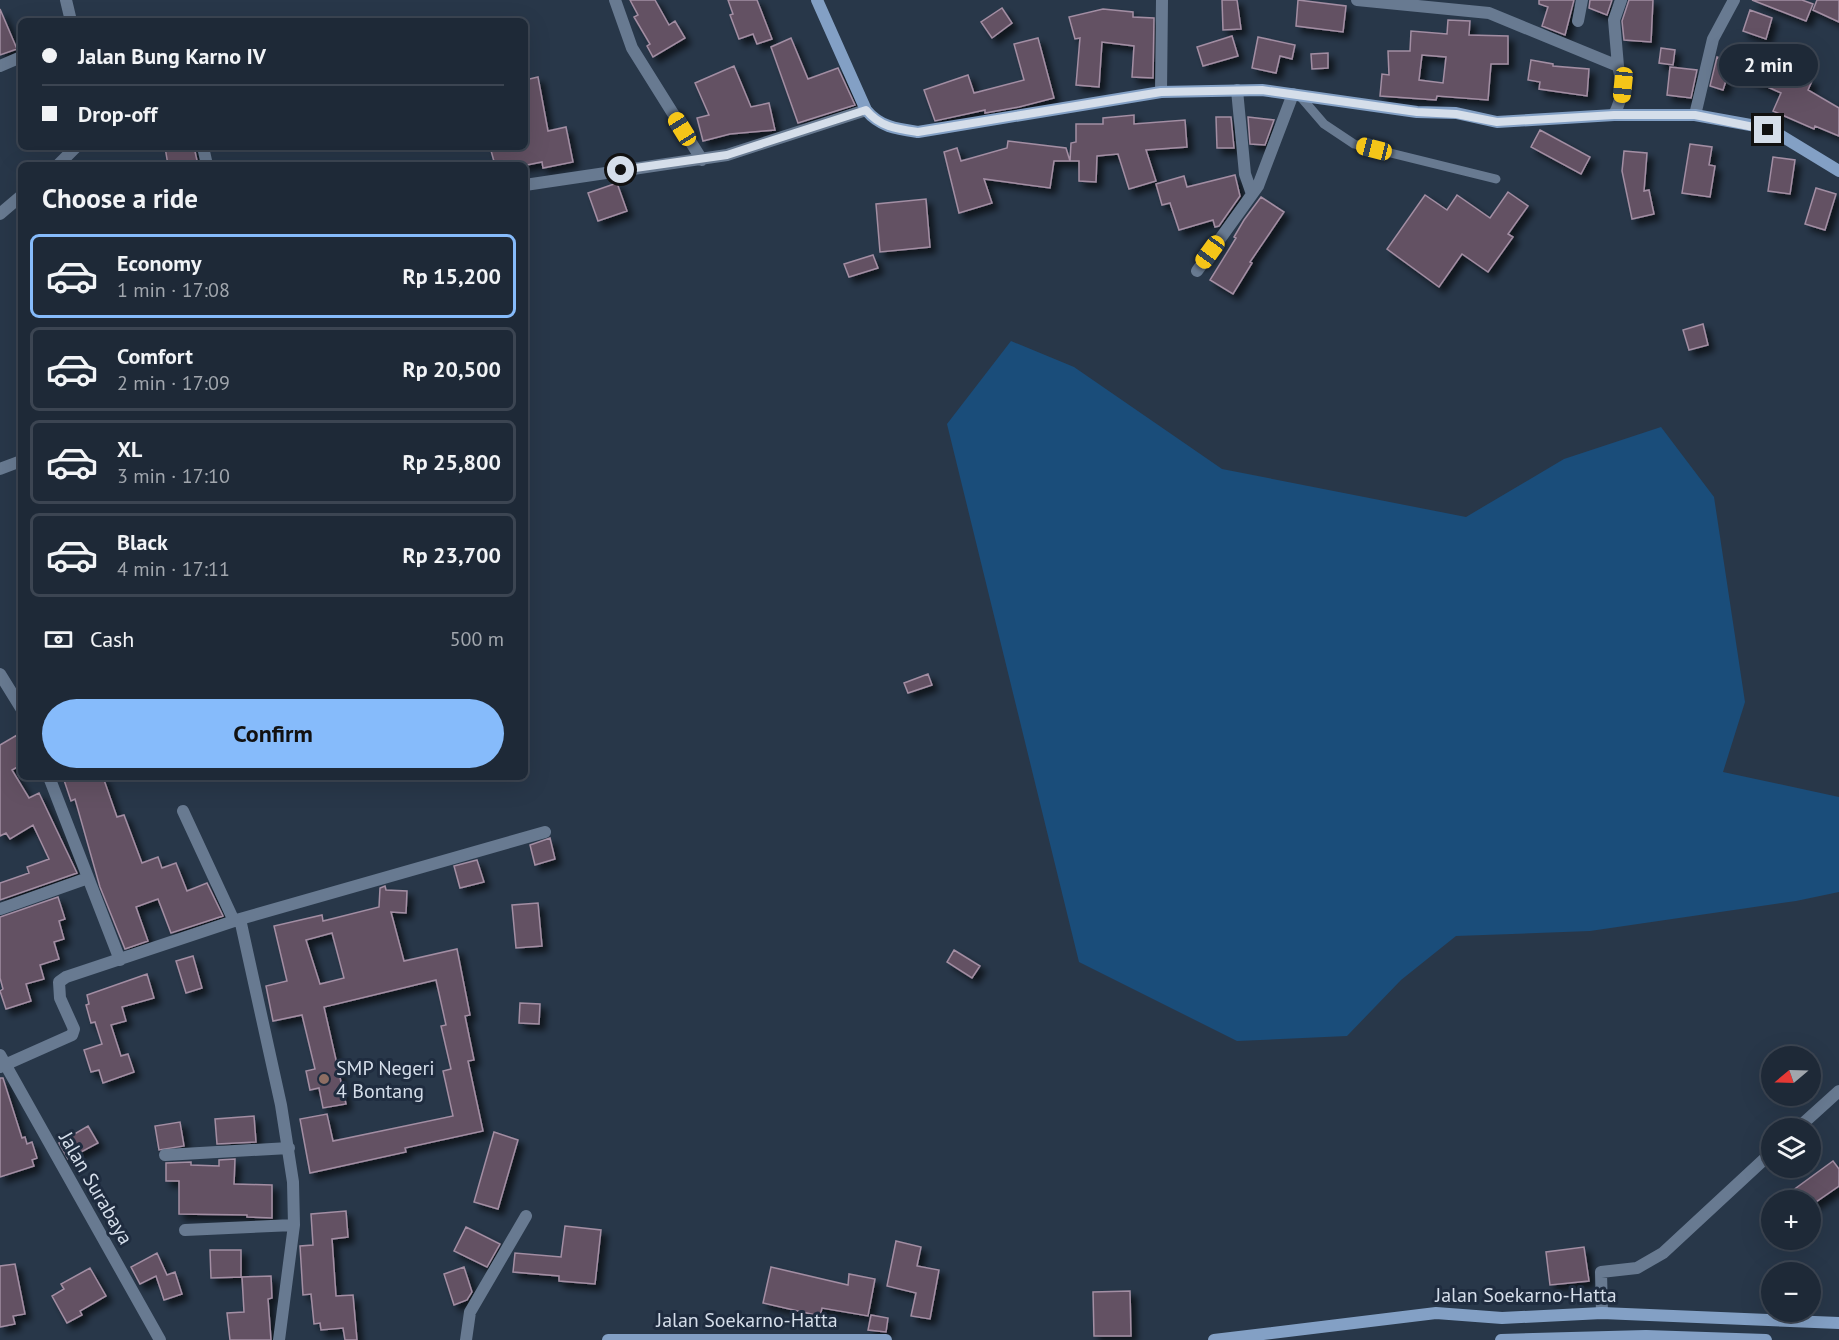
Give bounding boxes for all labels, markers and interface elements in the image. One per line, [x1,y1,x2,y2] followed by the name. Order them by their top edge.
[78,42,266,70] text: Jalan Bung Karno IV
[1718,43,1818,85] callout: 2 min
[1744,52,1793,78] text: 2 min
[1612,66,1634,104] car
[78,100,157,128] text: Drop-off
[665,109,699,149] car
[1754,116,1781,143] route end
[1354,136,1394,162] car
[607,156,634,183] route start
[42,181,198,215] text: Choose a ride
[1192,232,1228,272] car
[45,249,99,303] icon: car
[117,249,201,277] text: Economy
[402,262,501,290] text: Rp 15,200
[117,277,230,303] text: 1 min · 17:08
[45,342,99,396] icon: car
[117,342,193,370] text: Comfort
[402,355,501,383] text: Rp 20,500
[117,370,230,396] text: 2 min · 17:09
[45,435,99,489] icon: car
[117,435,142,463] text: XL
[402,448,501,476] text: Rp 25,800
[117,463,230,489] text: 3 min · 17:10
[45,528,99,582] icon: car
[117,528,168,556] text: Black
[402,541,501,569] text: Rp 23,700
[117,556,230,582] text: 4 min · 17:11
[42,623,75,656] icon: cash
[90,625,134,653] text: Cash
[450,626,504,652] text: 500 m
[42,699,504,768] button: Confirm
[1761,1046,1821,1106] north arrow
[1761,1046,1821,1322] map controls
[336,1055,435,1104] place label: SMP Negeri 4 Bontang
[317,1072,331,1086] marker: SMP Negeri 4 Bontang
[1761,1118,1821,1178] button: layers
[53,1126,139,1249] street label: Jalan Surabaya
[1761,1190,1821,1250] button: +
[1761,1262,1821,1322] button: −
[1434,1282,1617,1308] street label: Jalan Soekarno-Hatta
[655,1307,838,1333] street label: Jalan Soekarno-Hatta

